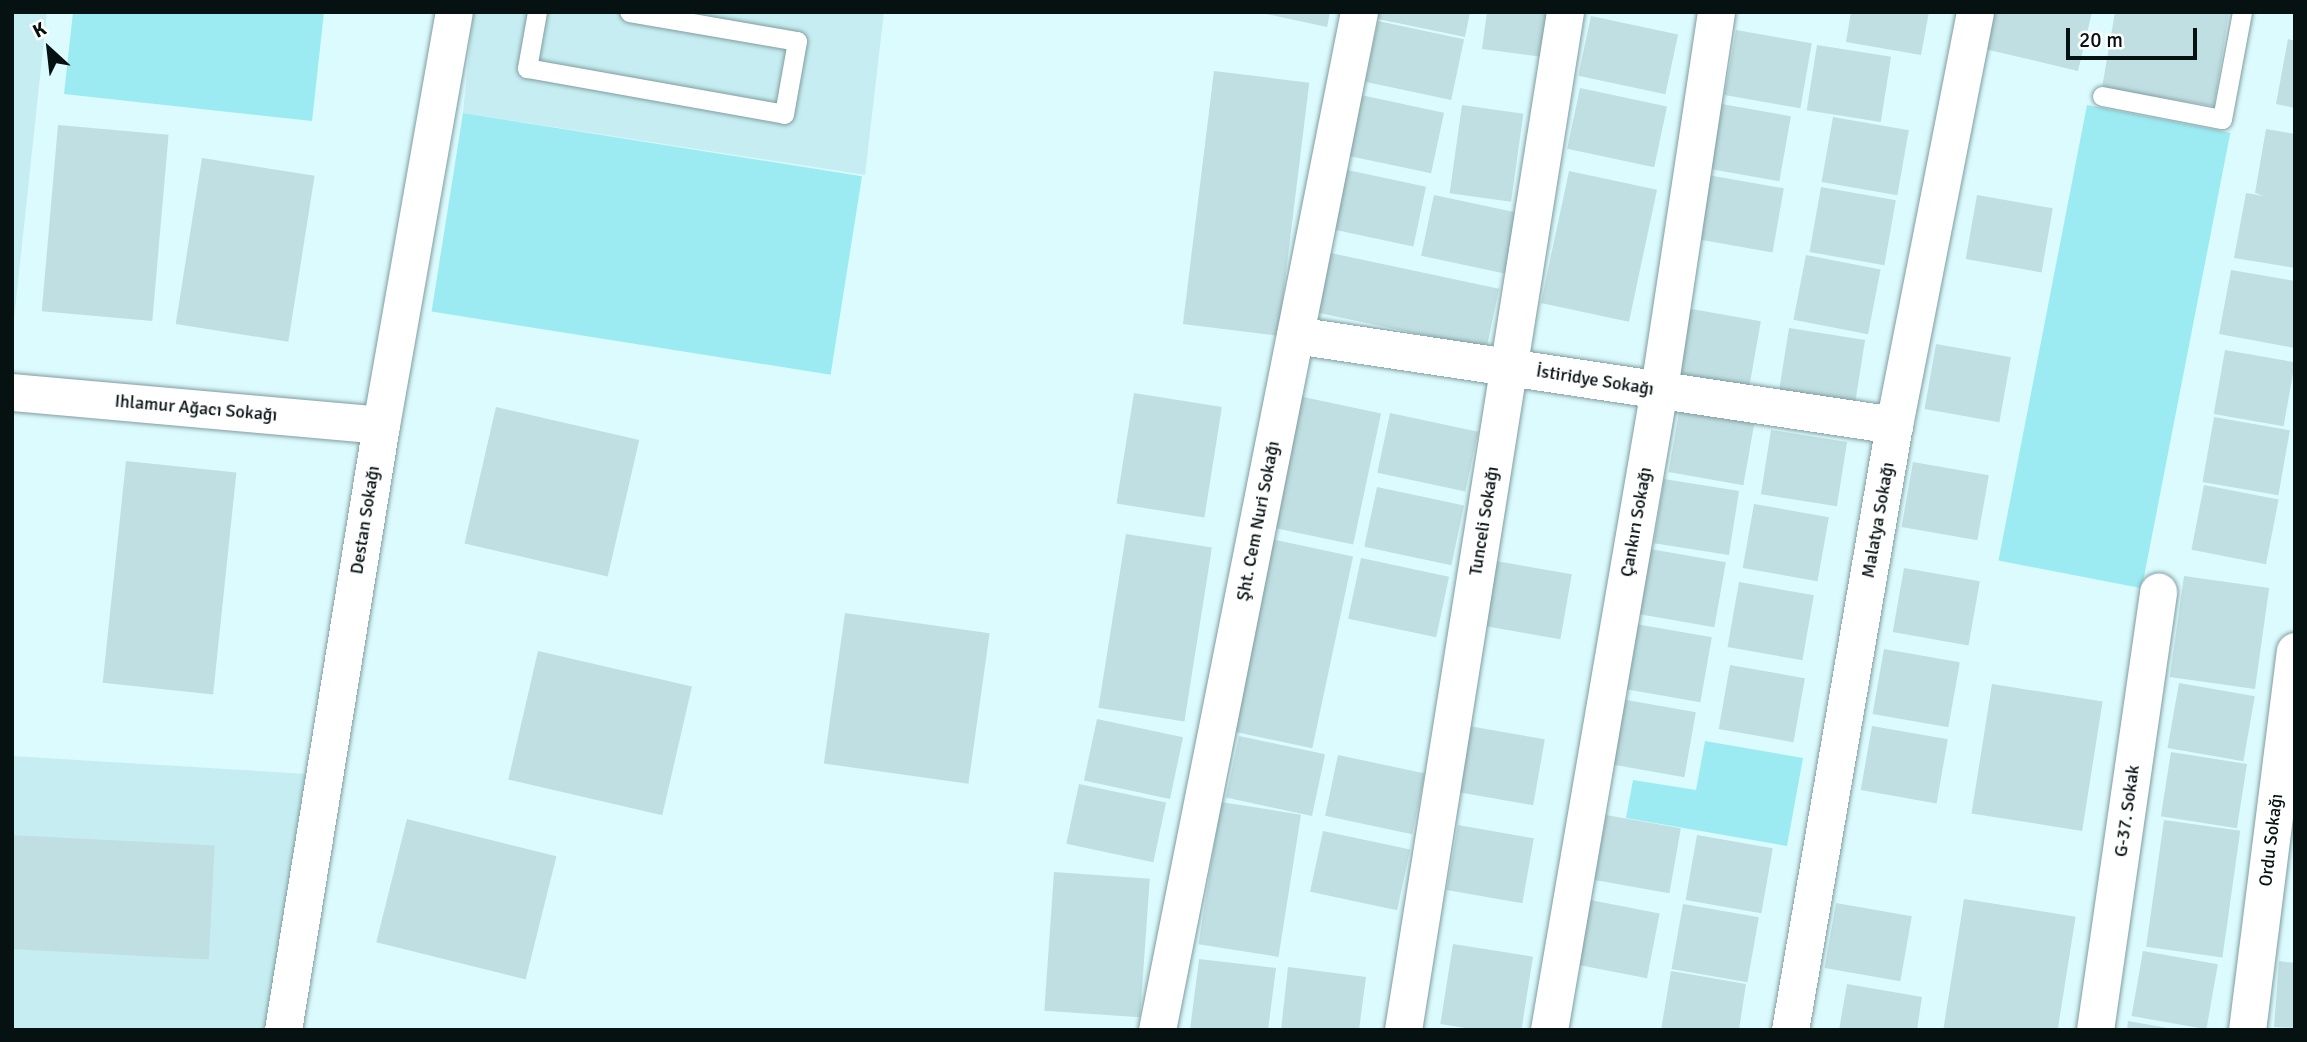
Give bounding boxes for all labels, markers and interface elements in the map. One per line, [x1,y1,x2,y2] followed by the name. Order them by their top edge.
[14,14,84,84] north arrow
[2069,14,2200,58] scale bar
[29,17,50,44] text: K
[2079,27,2123,53] text: 20 m
[1535,360,1655,400] street label: İstiridye Sokağı
[114,390,278,426] street label: Ihlamur Ağacı Sokağı
[1232,439,1284,603] street label: Şht. Cem Nuri Sokağı
[1857,460,1899,580] street label: Malatya Sokağı
[346,464,384,576] street label: Destan Sokağı
[1465,465,1503,577] street label: Tunceli Sokağı
[1616,465,1656,579] street label: Çankırı Sokağı
[2110,764,2144,858] street label: G-37. Sokak
[2255,792,2287,888] street label: Ordu Sokağı

